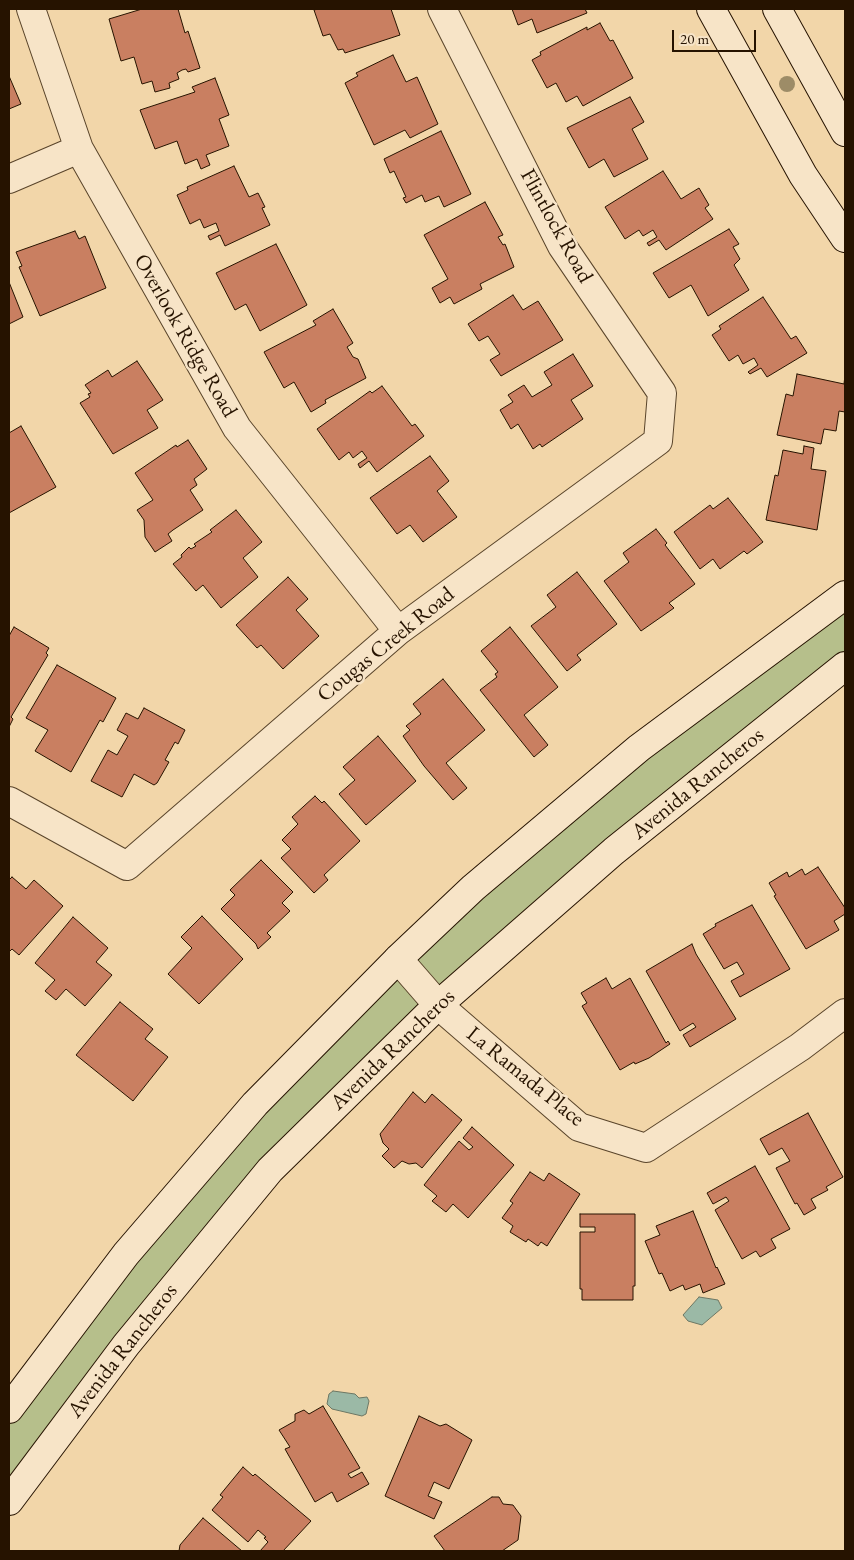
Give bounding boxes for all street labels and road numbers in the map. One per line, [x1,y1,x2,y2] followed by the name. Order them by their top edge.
[514,164,598,288] street label: Flintlock Road
[128,250,242,422] street label: Overlook Ridge Road
[312,582,460,708] street label: Cougas Creek Road
[626,722,770,846] street label: Avenida Rancheros
[325,984,461,1116] street label: Avenida Rancheros
[461,1021,589,1133] street label: La Ramada Place
[62,1279,184,1423] street label: Avenida Rancheros

